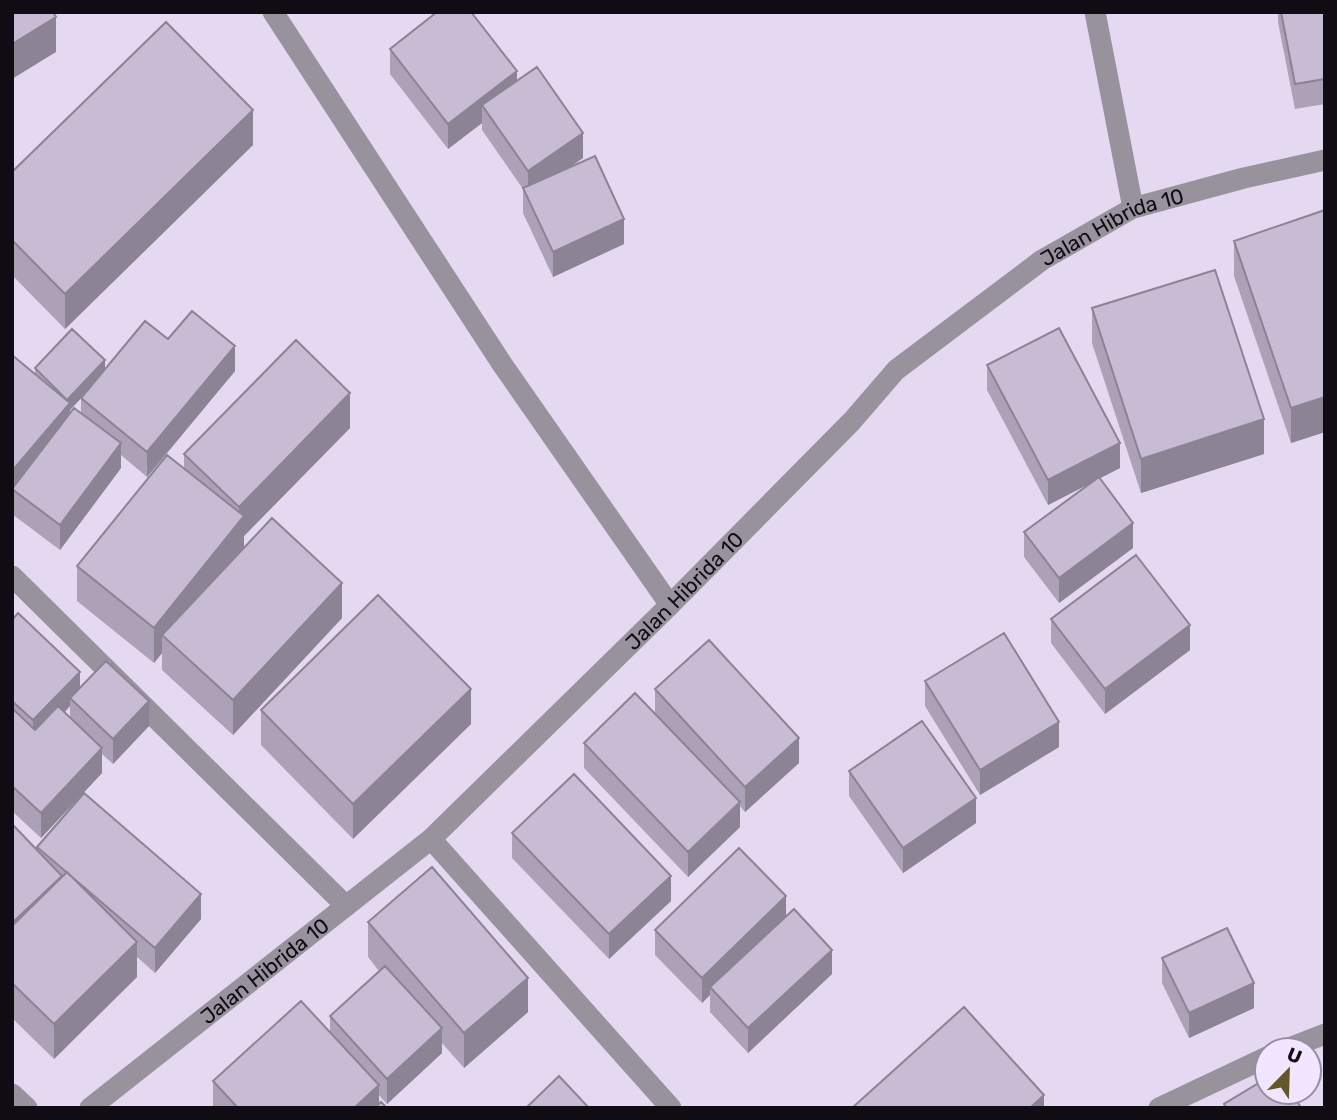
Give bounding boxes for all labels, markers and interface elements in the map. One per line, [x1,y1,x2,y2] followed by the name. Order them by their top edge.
[1036,182,1186,271] street label: Jalan Hibrida 10
[620,526,748,655] street label: Jalan Hibrida 10
[195,912,334,1029] street label: Jalan Hibrida 10
[1253,1036,1323,1106] north arrow
[1284,1043,1305,1069] text: U

